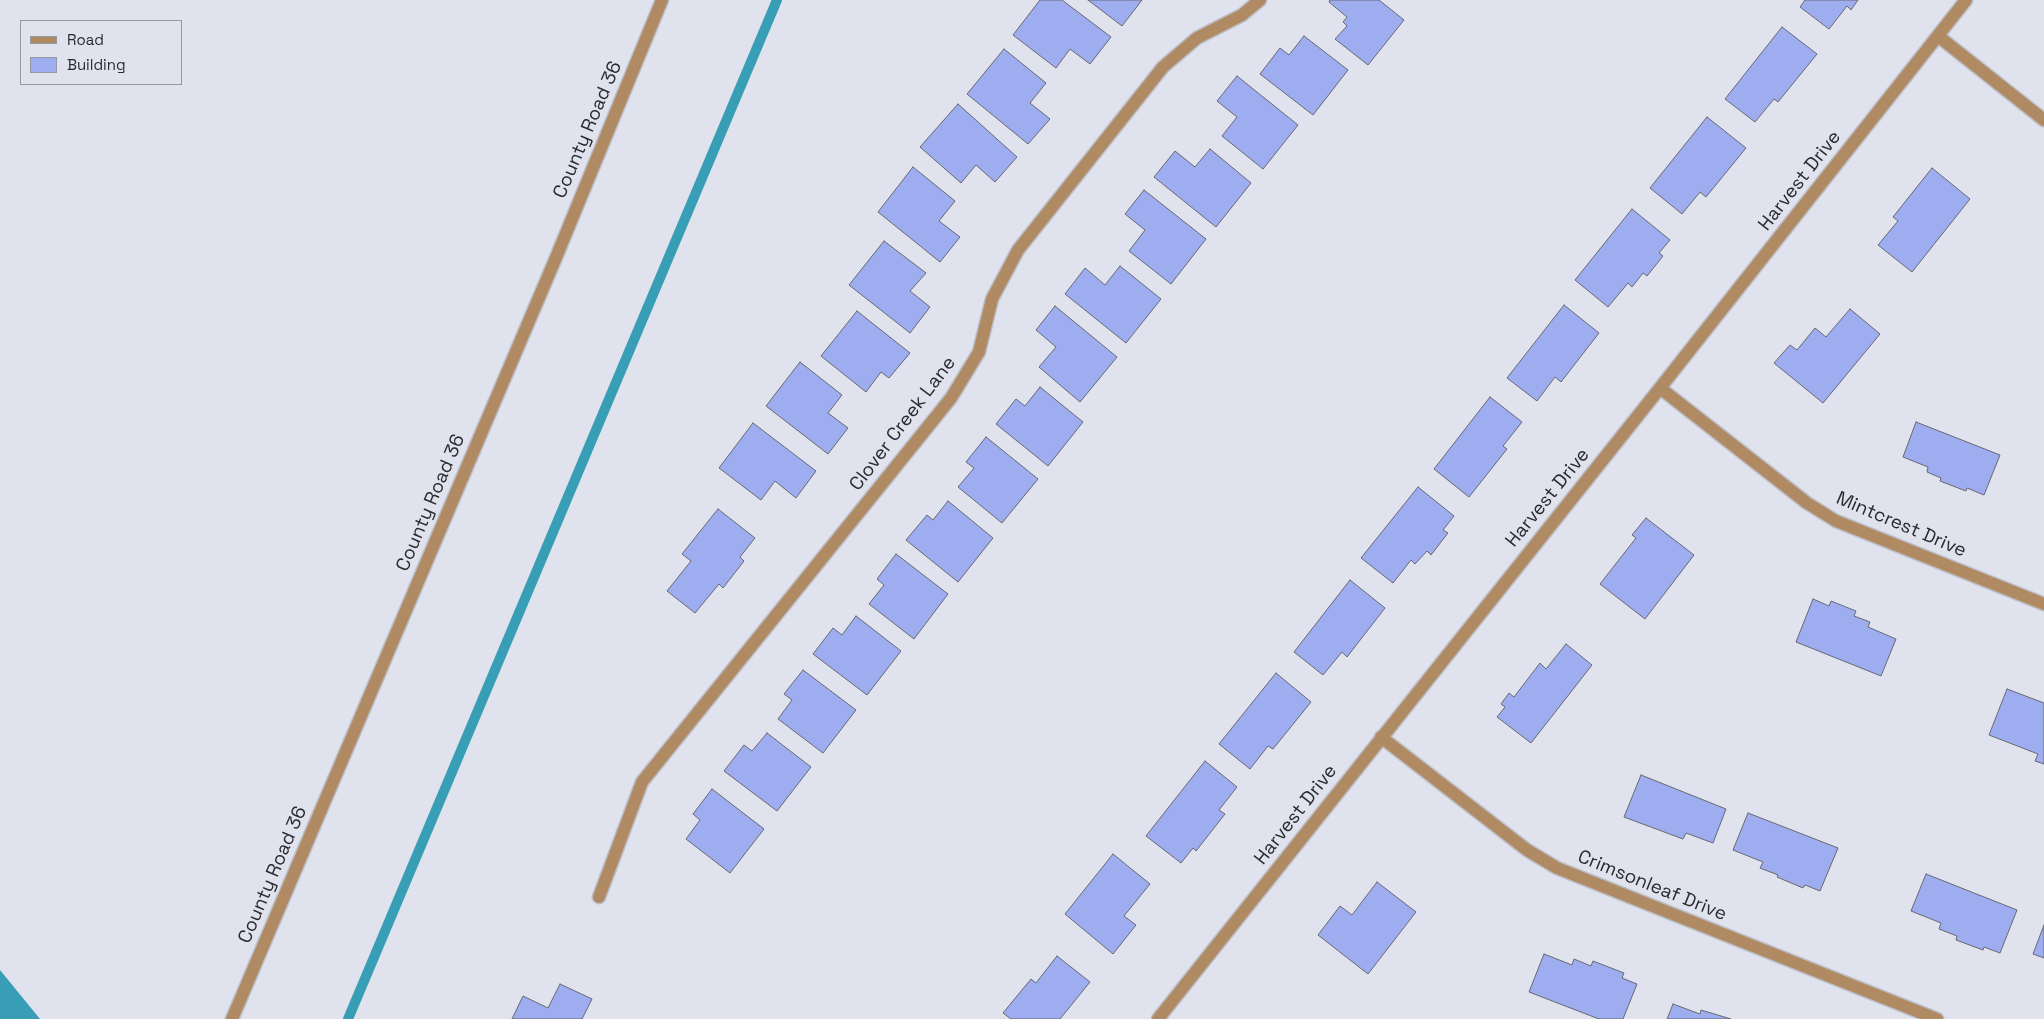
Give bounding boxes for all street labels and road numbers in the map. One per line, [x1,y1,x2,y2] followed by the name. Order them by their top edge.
[549,58,627,202] street label: County Road 36
[1754,126,1846,236] street label: Harvest Drive
[845,352,961,496] street label: Clover Creek Lane
[392,431,470,575] street label: County Road 36
[1501,444,1595,552] street label: Harvest Drive
[1832,487,1970,563] street label: Mintcrest Drive
[1250,760,1342,870] street label: Harvest Drive
[234,803,312,947] street label: County Road 36
[1574,846,1730,926] street label: Crimsonleaf Drive

